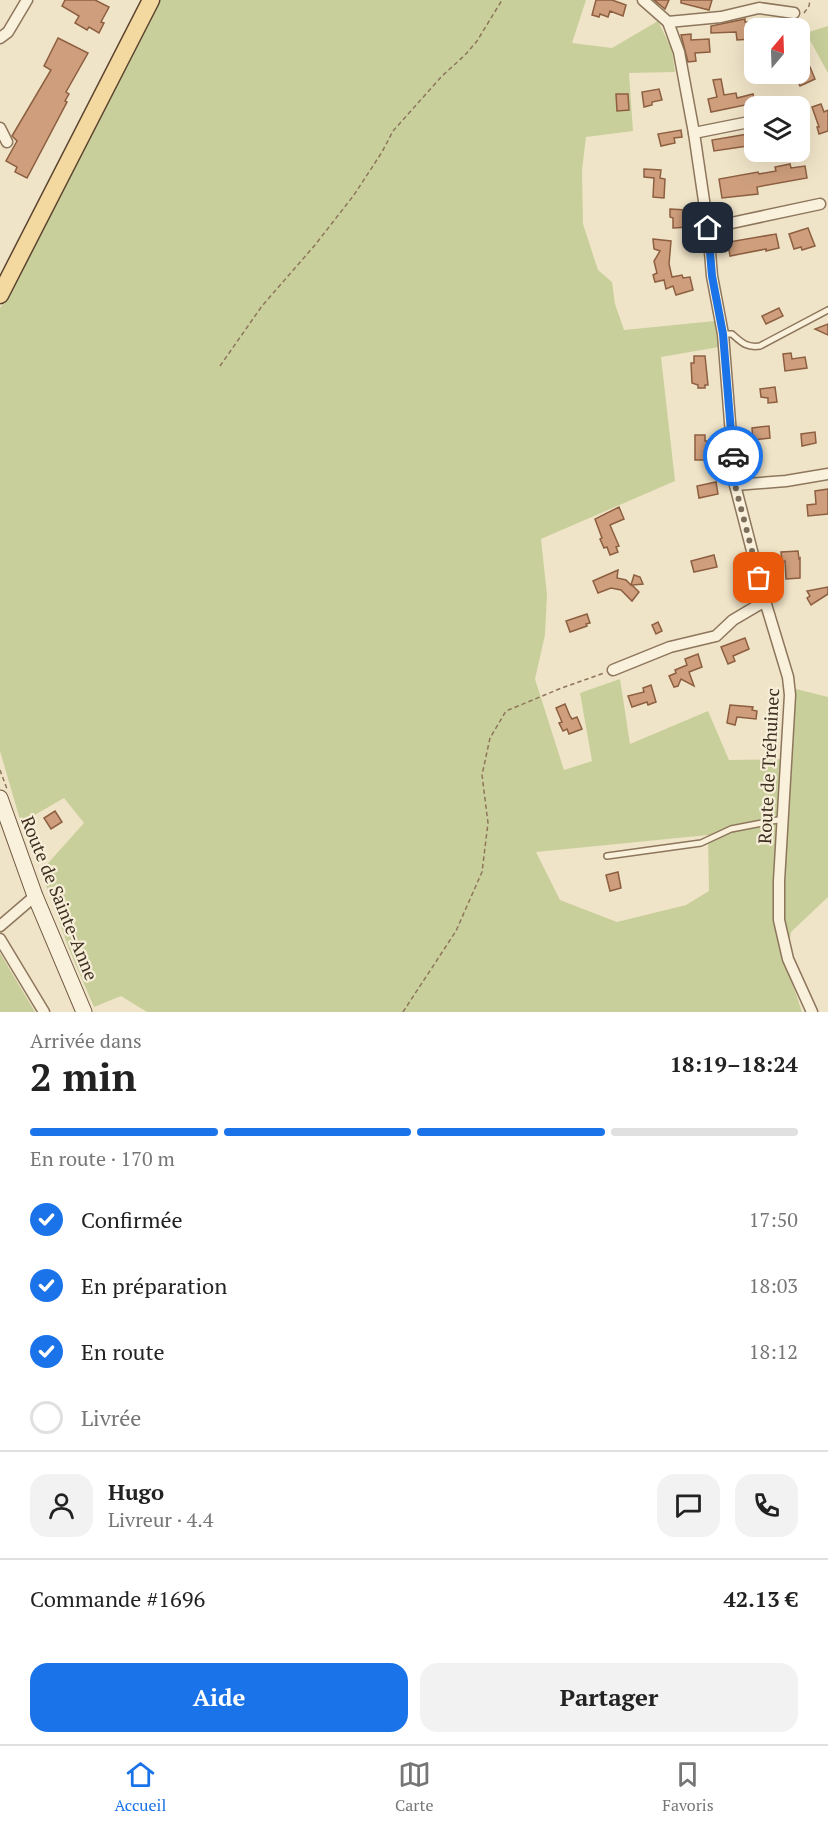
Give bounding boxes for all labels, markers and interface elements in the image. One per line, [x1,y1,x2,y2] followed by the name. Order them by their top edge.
[744,18,810,84] north arrow
[744,18,810,162] map controls
[744,96,810,162] button: layers
[682,202,733,253] pin
[691,211,724,244] icon: home
[703,426,763,486] courier
[717,440,750,473] icon: car
[733,552,784,603] pin
[742,561,775,594] icon: bag
[752,688,784,844] street label: Route de Tréhuinec
[16,812,104,984] street label: Route de Sainte-Anne
[30,1027,142,1054] text: Arrivée dans
[670,1049,798,1078] text: 18:19–18:24
[30,1050,137,1102] text: 2 min
[30,1145,175,1172] text: En route · 170 m
[30,1203,63,1236] icon: check
[81,1205,183,1234] text: Confirmée
[749,1206,798,1233] text: 17:50
[30,1269,63,1302] icon: check
[81,1271,227,1300] text: En préparation
[749,1272,798,1299] text: 18:03
[30,1335,63,1368] icon: check
[81,1337,165,1366] text: En route
[749,1338,798,1365] text: 18:12
[81,1403,141,1432] text: Livrée
[30,1474,93,1537] button: person
[657,1474,720,1537] button: chat
[735,1474,798,1537] button: phone
[108,1477,164,1506] text: Hugo
[108,1506,213,1533] text: Livreur · 4.4
[30,1584,205,1613] text: Commande #1696
[723,1584,798,1613] text: 42.13 €
[30,1663,408,1732] button: Aide
[420,1663,798,1732] button: Partager
[114,1758,166,1816] tab: Accueil
[395,1758,433,1816] tab: Carte
[662,1758,714,1816] tab: Favoris

